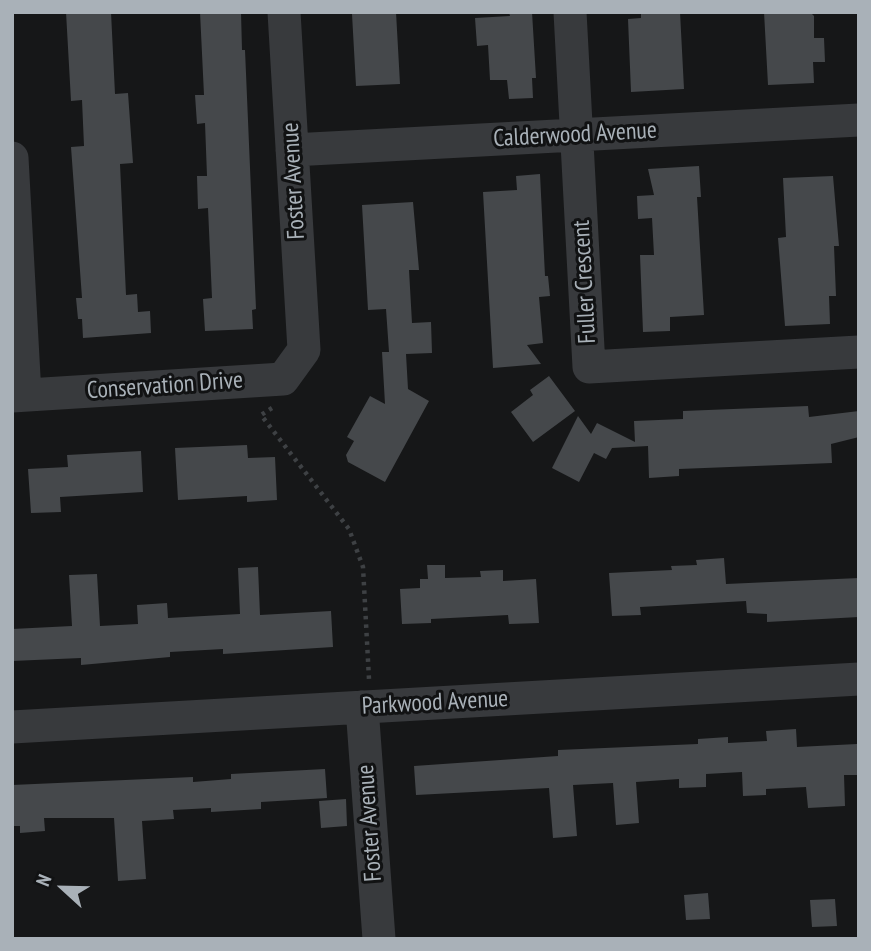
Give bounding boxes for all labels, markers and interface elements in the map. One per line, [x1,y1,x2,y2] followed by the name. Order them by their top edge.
[493,116,657,154] street label: Calderwood Avenue
[277,122,311,240] street label: Foster Avenue
[567,220,603,344] street label: Fuller Crescent
[86,366,244,406] street label: Conservation Drive
[361,685,509,721] street label: Parkwood Avenue
[352,764,388,882] street label: Foster Avenue
[28,853,98,923] north arrow
[30,871,57,889] text: N

